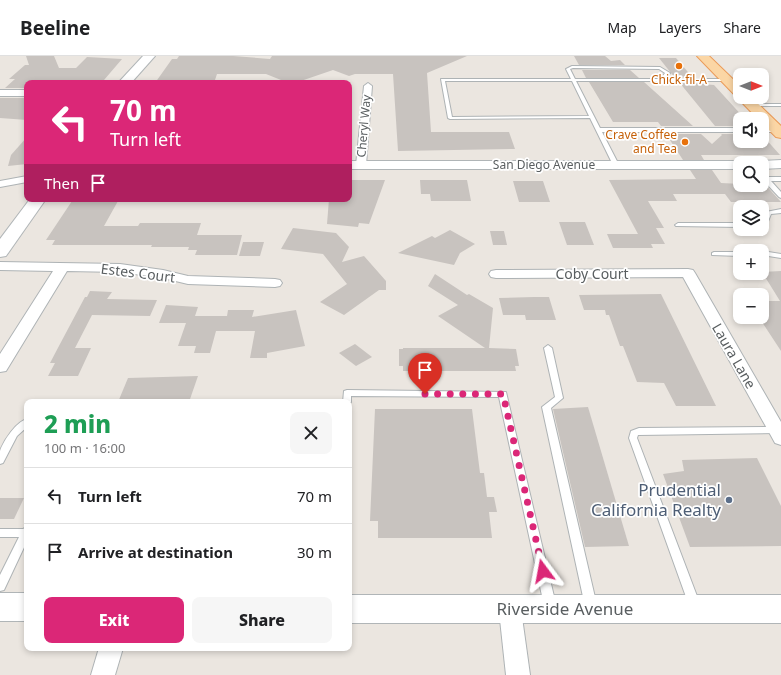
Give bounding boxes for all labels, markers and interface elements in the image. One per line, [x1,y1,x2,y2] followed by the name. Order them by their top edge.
[20,15,90,41] text: Beeline
[608,18,637,37] text: Map
[659,18,701,37] text: Layers
[723,18,761,37] text: Share
[674,61,684,71] marker: Chick-fil-A
[733,68,769,104] north arrow
[733,68,769,324] map controls
[651,71,707,88] place label: Chick-fil-A
[110,91,177,129] text: 70 m
[352,93,375,158] street label: Cheryl Way
[44,96,96,148] icon: left
[733,112,769,148] button: sound
[605,126,677,157] place label: Crave Coffee and Tea
[110,127,181,151] text: Turn left
[680,137,690,147] marker: Crave Coffee and Tea
[493,156,595,173] street label: San Diego Avenue
[733,156,769,192] button: search
[87,172,109,194] icon: arrive
[44,173,79,193] text: Then
[733,200,769,236] button: layers
[733,244,769,280] button: +
[100,259,176,286] street label: Estes Court
[555,264,629,283] street label: Coby Court
[733,288,769,324] button: −
[708,320,761,392] street label: Laura Lane
[408,353,442,394] pin
[414,359,436,381] icon: arrive
[44,407,111,440] text: 2 min
[290,412,332,454] button: close
[44,439,125,457] text: 100 m · 16:00
[591,478,721,521] place label: Prudential California Realty
[44,485,66,507] icon: left
[78,486,142,506] text: Turn left
[297,486,332,506] text: 70 m
[724,495,734,505] marker: Prudential California Realty
[44,541,66,563] icon: arrive
[78,542,233,562] text: Arrive at destination
[297,542,332,562] text: 30 m
[522,550,564,592] position arrow
[44,597,184,643] button: Exit
[192,597,332,643] button: Share
[497,597,633,620] street label: Riverside Avenue

